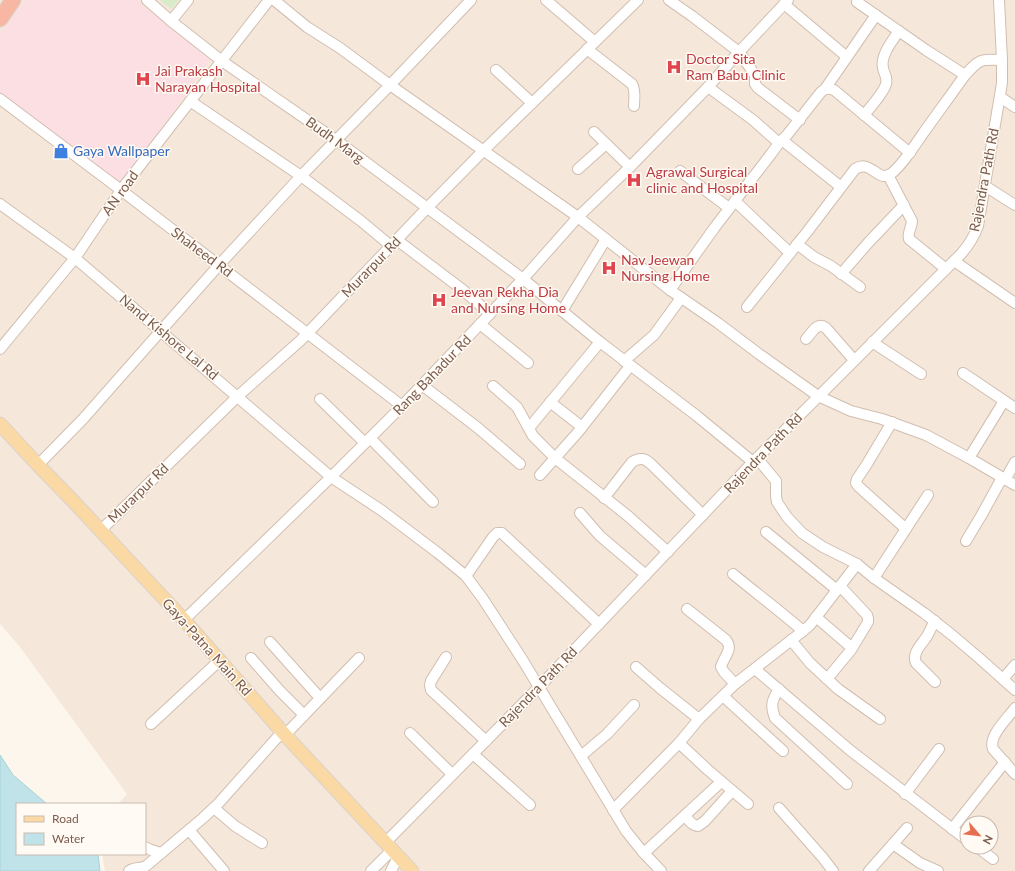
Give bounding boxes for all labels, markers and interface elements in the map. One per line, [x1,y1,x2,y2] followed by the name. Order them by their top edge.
[686,50,786,83] place label: Doctor Sita Ram Babu Clinic
[665,58,683,76] hospital icon: Doctor Sita Ram Babu Clinic
[155,62,261,95] place label: Jai Prakash Narayan Hospital
[134,70,152,88] hospital icon: Jai Prakash Narayan Hospital
[303,113,368,166] street label: Budh Marg
[965,127,1002,233] street label: Rajendra Path Rd
[52,142,70,160] shop icon: Gaya Wallpaper
[73,142,170,159] place label: Gaya Wallpaper
[646,163,758,196] place label: Agrawal Surgical clinic and Hospital
[98,167,142,218] street label: AN road
[625,171,643,189] hospital icon: Agrawal Surgical clinic and Hospital
[168,223,236,280] street label: Shaheed Rd
[337,233,404,301] street label: Murarpur Rd
[621,251,710,284] place label: Nav Jeewan Nursing Home
[600,259,618,277] hospital icon: Nav Jeewan Nursing Home
[451,283,566,316] place label: Jeevan Rekha Dia and Nursing Home
[116,290,222,383] street label: Nand Kishore Lal Rd
[430,291,448,309] hospital icon: Jeevan Rekha Dia and Nursing Home
[389,331,474,418] street label: Rang Bahadur Rd
[720,409,805,496] street label: Rajendra Path Rd
[104,459,172,526] street label: Murarpur Rd
[159,594,256,699] street label: Gaya-Patna Main Rd
[495,643,580,730] street label: Rajendra Path Rd
[16,803,146,855] legend
[52,811,79,826] text: Road
[959,815,999,855] north arrow
[52,831,85,846] text: Water
[981,833,996,847] text: N

